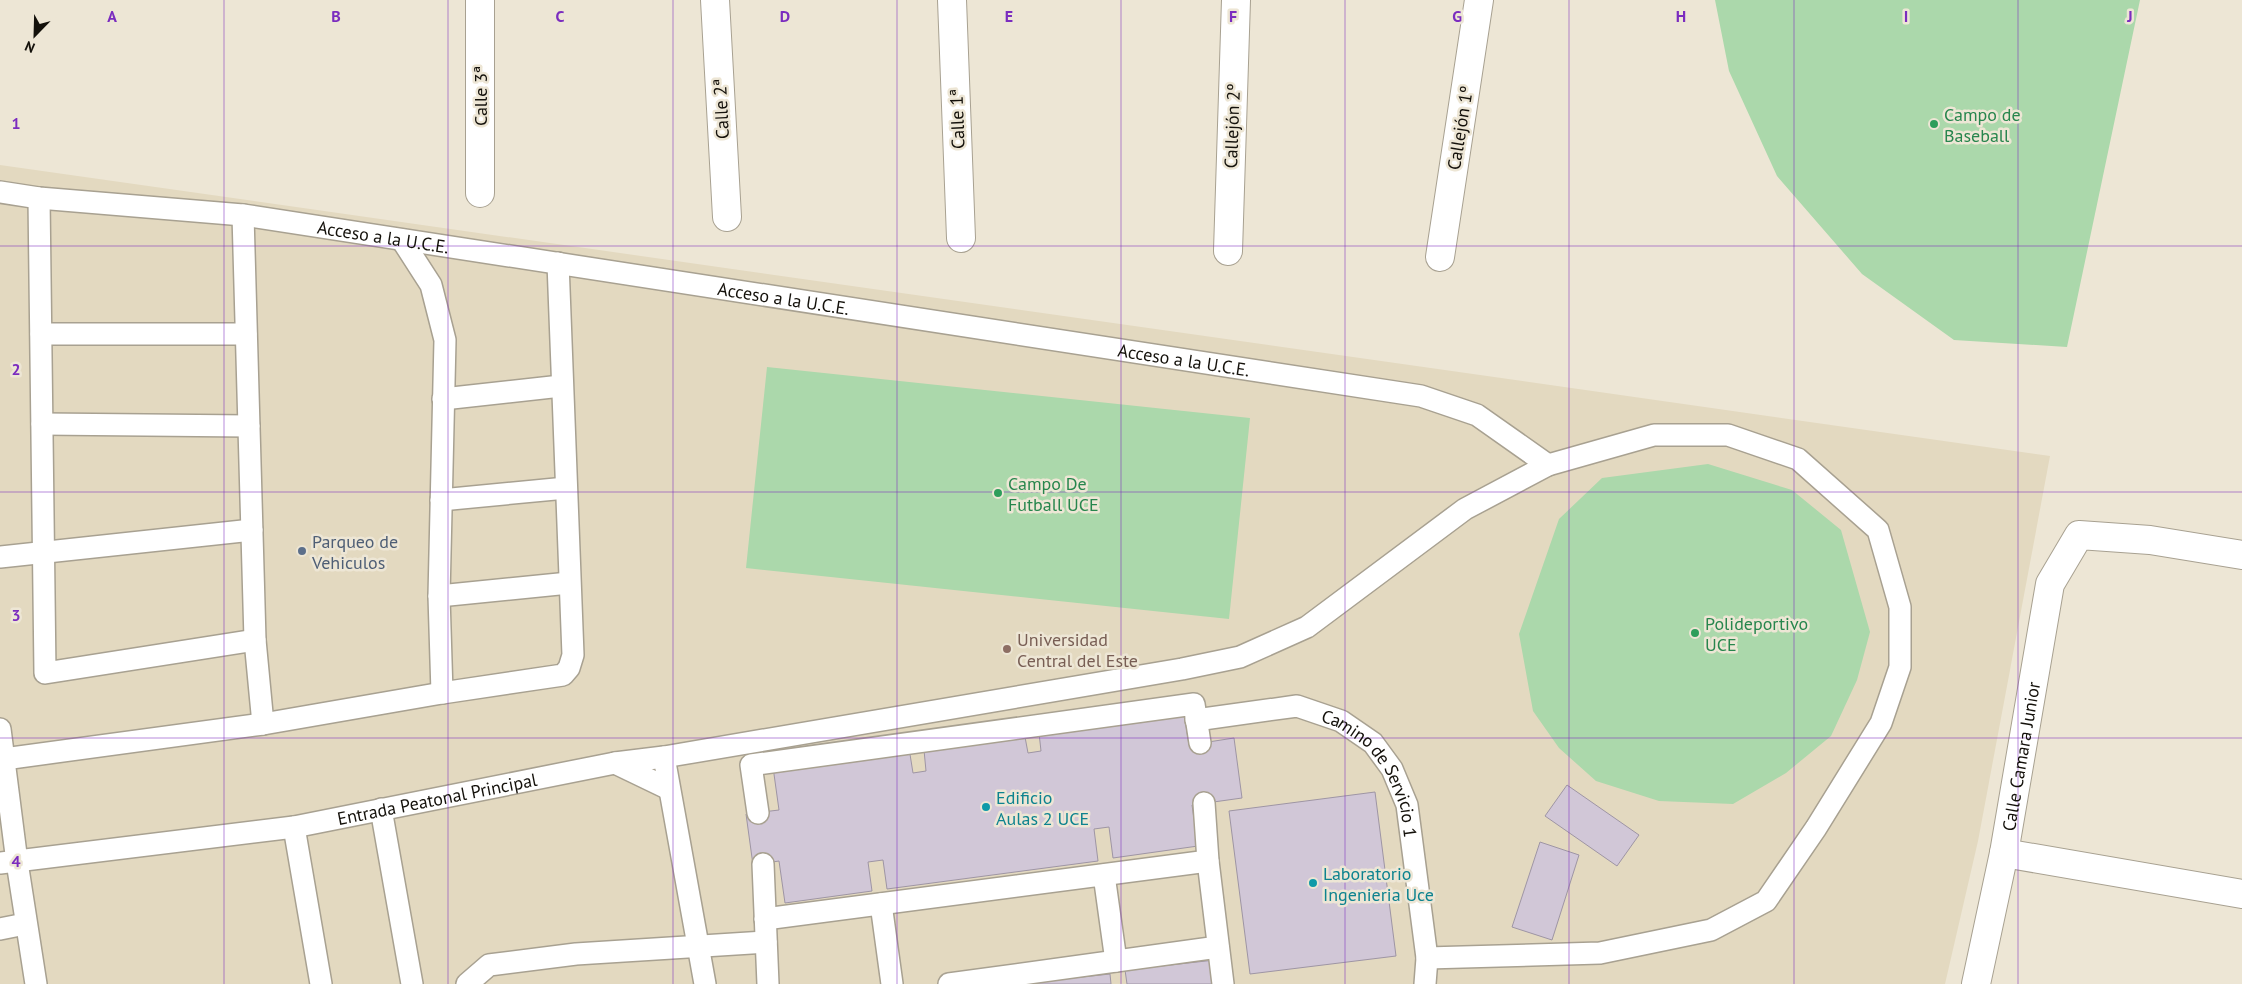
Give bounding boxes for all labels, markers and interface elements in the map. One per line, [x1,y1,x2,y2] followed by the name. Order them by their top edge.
[107,6,117,26] text: A
[331,6,341,26] text: B
[556,6,565,26] text: C
[780,6,790,26] text: D
[1005,6,1013,26] text: E
[1229,6,1237,26] text: F
[1452,6,1462,26] text: G
[1676,6,1686,26] text: H
[1904,6,1908,26] text: I
[2126,6,2133,26] text: J
[10,10,60,60] north arrow
[22,37,38,57] text: N
[469,66,492,126] street label: Calle 3ª
[708,78,734,140] street label: Calle 2ª
[1219,83,1245,169] street label: Callejón 2º
[1442,84,1478,172] street label: Callejón 1º
[944,89,970,149] street label: Calle 1ª
[1944,103,2021,147] place label: Campo de Baseball
[11,113,21,133] text: 1
[1928,118,1940,130] marker: Campo de Baseball
[316,215,451,258] street label: Acceso a la U.C.E.
[716,277,851,320] street label: Acceso a la U.C.E.
[1116,338,1251,381] street label: Acceso a la U.C.E.
[11,359,21,379] text: 2
[1008,472,1099,516] place label: Campo De Futball UCE
[992,487,1004,499] marker: Campo De Futball UCE
[311,530,398,574] place label: Parqueo de Vehiculos
[296,545,308,557] marker: Parqueo de Vehiculos
[11,605,21,625] text: 3
[1705,612,1808,656] place label: Polideportivo UCE
[1689,627,1701,639] marker: Polideportivo UCE
[1017,628,1138,672] place label: Universidad Central del Este
[1001,643,1013,655] marker: Universidad Central del Este
[1996,680,2045,833] street label: Calle Camara Junior
[1319,704,1423,839] street label: Camino de Servicio 1
[335,767,540,830] street label: Entrada Peatonal Principal
[996,786,1089,830] place label: Edificio Aulas 2 UCE
[980,801,992,813] marker: Edificio Aulas 2 UCE
[11,851,21,871] text: 4
[1323,862,1434,906] place label: Laboratorio Ingenieria Uce
[1307,877,1319,889] marker: Laboratorio Ingenieria Uce

